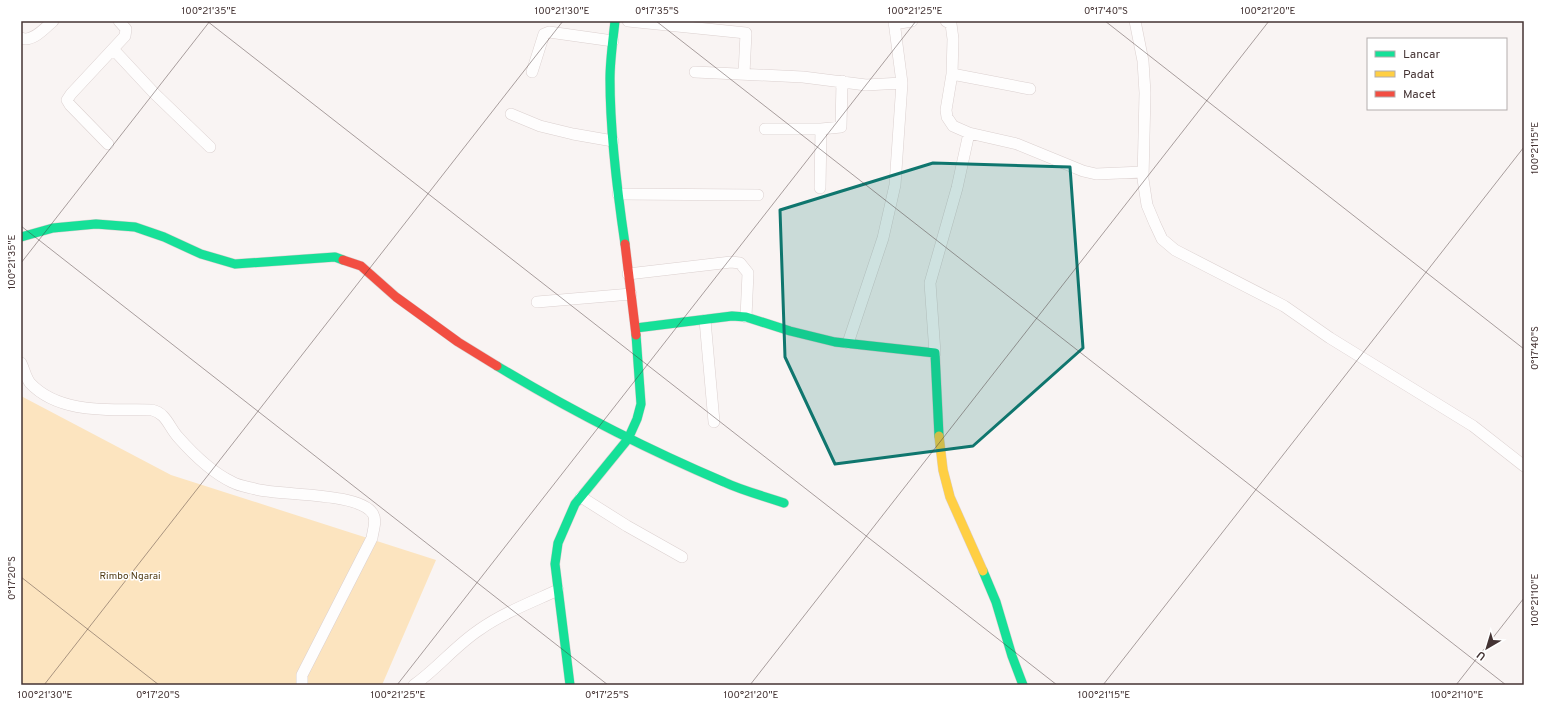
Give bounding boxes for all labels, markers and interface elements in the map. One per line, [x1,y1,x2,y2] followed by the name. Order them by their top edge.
[182,5,236,18] text: 100°21'35"E
[535,5,589,18] text: 100°21'30"E
[635,5,679,18] text: 0°17'35"S
[888,5,942,18] text: 100°21'25"E
[1084,5,1128,18] text: 0°17'40"S
[1240,5,1296,18] text: 100°21'20"E
[1367,38,1507,110] legend
[1403,47,1440,63] text: Lancar
[1403,67,1434,83] text: Padat
[1403,87,1436,103] text: Macet
[1529,122,1542,174] text: 100°21'15"E
[6,235,19,289] text: 100°21'35"E
[1529,326,1542,370] text: 0°17'40"S
[6,556,19,600] text: 0°17'20"S
[99,570,161,583] park label: Rimbo Ngarai
[1529,574,1542,626] text: 100°21'10"E
[1467,628,1507,668] north arrow
[1474,647,1489,663] text: U
[18,689,72,702] text: 100°21'30"E
[136,689,180,702] text: 0°17'20"S
[371,689,425,702] text: 100°21'25"E
[585,689,629,702] text: 0°17'25"S
[723,689,779,702] text: 100°21'20"E
[1078,689,1130,702] text: 100°21'15"E
[1431,689,1483,702] text: 100°21'10"E

